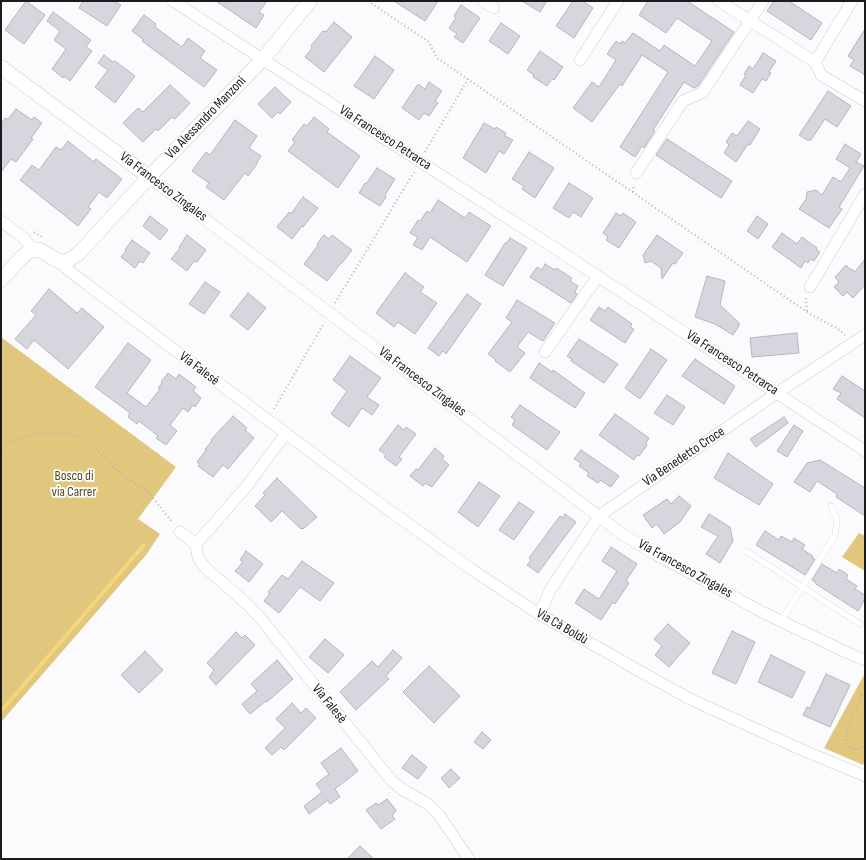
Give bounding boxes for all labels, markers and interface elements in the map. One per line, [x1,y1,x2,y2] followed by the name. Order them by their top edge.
[162,73,250,163] street label: Via Alessandro Manzoni
[336,102,434,174] street label: Via Francesco Petrarca
[116,149,210,225] street label: Via Francesco Zingales
[683,327,781,399] street label: Via Francesco Petrarca
[375,344,469,420] street label: Via Francesco Zingales
[176,348,222,390] street label: Via Falesè
[640,423,728,491] street label: Via Benedetto Croce
[51,468,97,500] park label: Bosco di via Carrer
[635,536,735,602] street label: Via Francesco Zingales
[533,605,591,649] street label: Via Cà Boldù
[308,681,350,727] street label: Via Falesè

